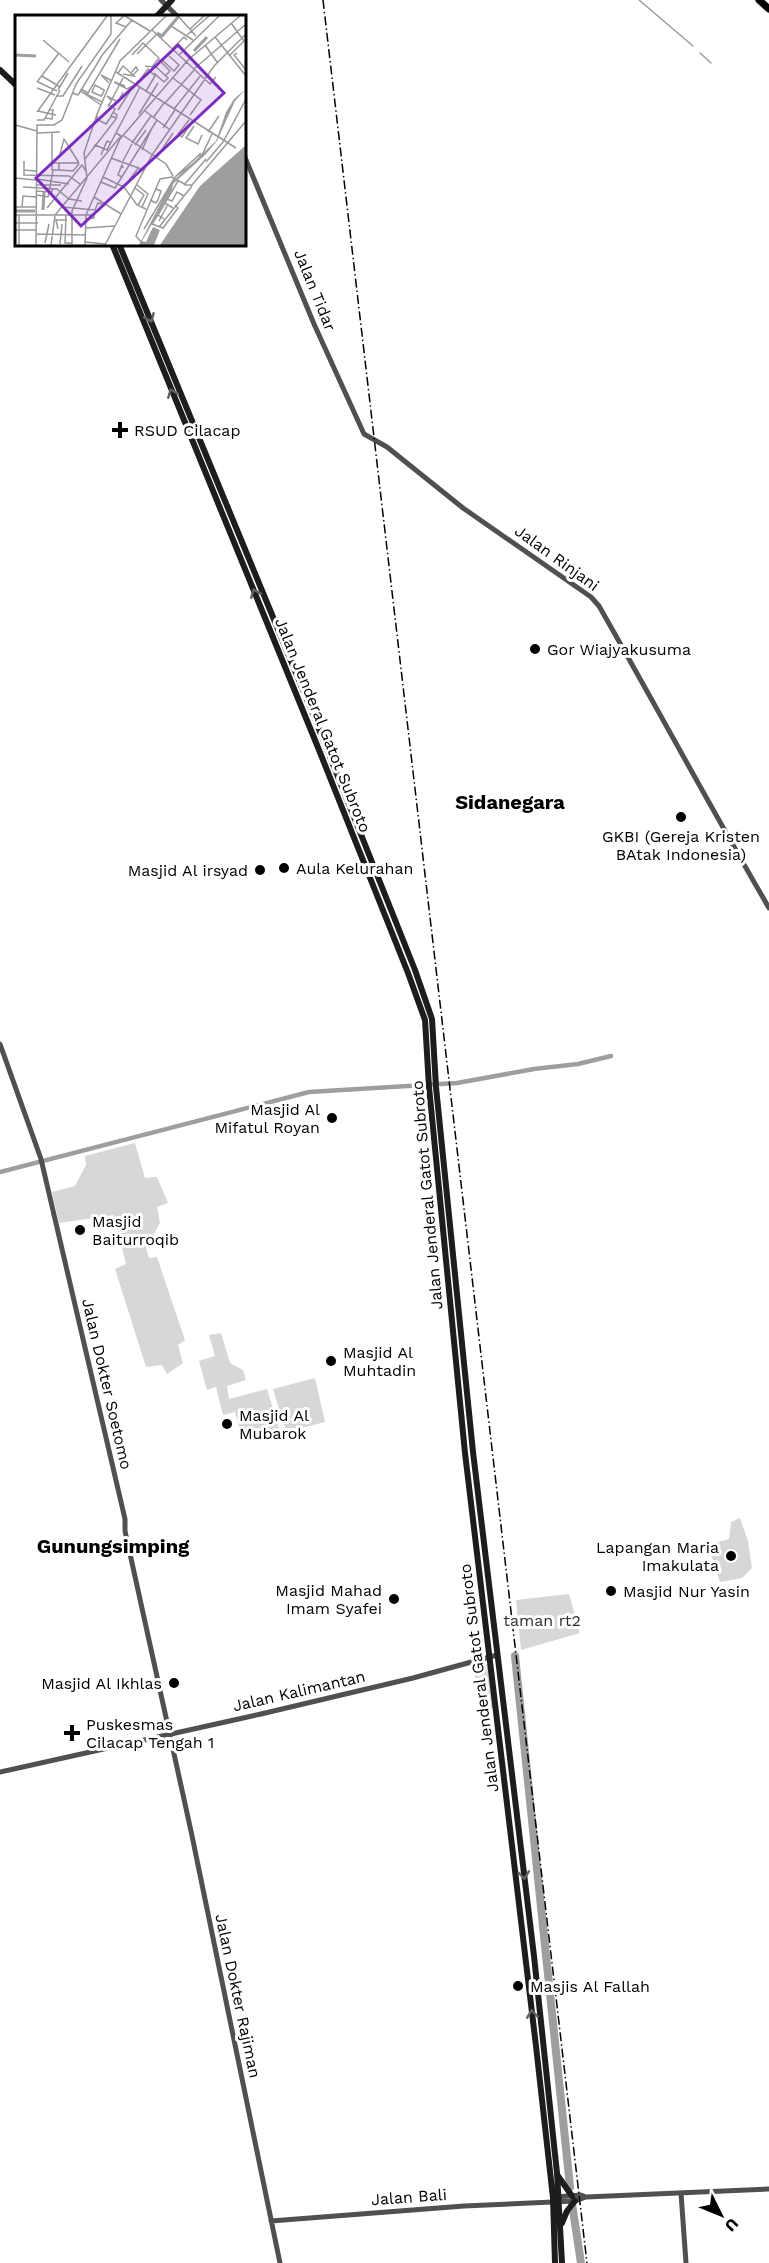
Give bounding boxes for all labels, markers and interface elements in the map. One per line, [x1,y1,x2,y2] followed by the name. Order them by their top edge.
[15,15,246,246] inset map
[290,247,340,334] street label: Jalan Tidar
[142,311,154,322] one-way arrow
[167,388,179,399] one-way arrow
[111,421,129,439] marker: RSUD Cilacap
[134,421,240,440] place label: RSUD Cilacap
[511,521,603,595] street label: Jalan Rinjani
[250,588,262,599] one-way arrow
[271,615,375,835] street label: Jalan Jenderal Gatot Subroto
[547,640,691,659] place label: Gor Wiajyakusuma
[528,642,542,656] marker: Gor Wiajyakusuma
[455,790,565,814] district label: Sidanegara
[674,810,688,824] marker: GKBI (Gereja Kristen BAtak Indonesia)
[602,827,760,864] place label: GKBI (Gereja Kristen BAtak Indonesia)
[296,859,413,878] place label: Aula Kelurahan
[128,861,248,880] place label: Masjid Al irsyad
[277,861,291,875] marker: Aula Kelurahan
[253,863,267,877] marker: Masjid Al irsyad
[408,1080,446,1310] street label: Jalan Jenderal Gatot Subroto
[214,1100,320,1137] place label: Masjid Al Mifatul Royan
[325,1111,339,1125] marker: Masjid Al Mifatul Royan
[92,1212,179,1249] place label: Masjid Baiturroqib
[73,1223,87,1237] marker: Masjid Baiturroqib
[78,1297,136,1471] street label: Jalan Dokter Soetomo
[343,1343,416,1380] place label: Masjid Al Muhtadin
[324,1354,338,1368] marker: Masjid Al Muhtadin
[239,1406,309,1443] place label: Masjid Al Mubarok
[220,1417,234,1431] marker: Masjid Al Mubarok
[37,1534,190,1558] district label: Gunungsimping
[596,1538,719,1575] place label: Lapangan Maria Imakulata
[724,1549,738,1563] marker: Lapangan Maria Imakulata
[456,1563,502,1793] street label: Jalan Jenderal Gatot Subroto
[275,1581,382,1618] place label: Masjid Mahad Imam Syafei
[623,1582,750,1601] place label: Masjid Nur Yasin
[604,1584,618,1598] marker: Masjid Nur Yasin
[387,1592,401,1606] marker: Masjid Mahad Imam Syafei
[503,1611,581,1630] park label: taman rt2
[231,1667,367,1715] street label: Jalan Kalimantan
[41,1674,162,1693] place label: Masjid Al Ikhlas
[167,1676,181,1690] marker: Masjid Al Ikhlas
[86,1715,214,1752] place label: Puskesmas Cilacap Tengah 1
[63,1724,81,1742] marker: Puskesmas Cilacap Tengah 1
[517,1871,530,1880] one-way arrow
[211,1912,265,2080] street label: Jalan Dokter Rajiman
[530,1977,650,1996] place label: Masjis Al Fallah
[511,1979,525,1993] marker: Masjis Al Fallah
[527,2010,539,2019] one-way arrow
[371,2185,447,2209] street label: Jalan Bali
[691,2185,751,2245] north arrow
[721,2214,742,2236] text: U

